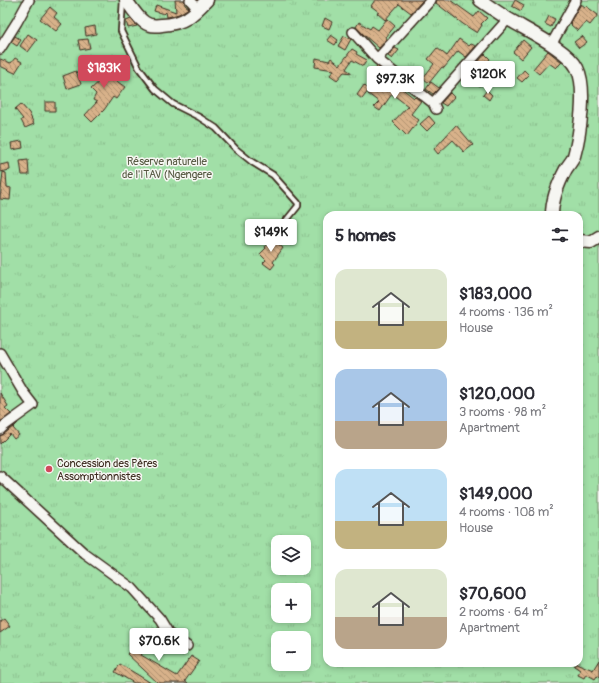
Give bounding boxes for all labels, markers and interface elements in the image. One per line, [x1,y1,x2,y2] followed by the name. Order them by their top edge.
[76,55,132,89] pin: $183K
[87,60,121,76] text: $183K
[460,61,516,95] pin: $120K
[362,66,428,100] pin: $97.3K
[470,66,506,82] text: $120K
[376,71,414,87] text: $97.3K
[122,155,212,181] park label: Réserve naturelle de l'ITAV (Ngengere
[243,219,299,253] pin: $149K
[254,224,288,240] text: $149K
[549,224,571,246] icon: filters
[335,225,396,246] text: 5 homes
[459,283,532,304] text: $183,000
[367,285,415,333] icon: home
[459,304,553,320] text: 4 rooms · 136 m²
[459,320,493,336] text: House
[459,383,535,404] text: $120,000
[367,385,415,433] icon: home
[459,404,546,420] text: 3 rooms · 98 m²
[459,420,520,436] text: Apartment
[57,457,157,483] place label: Concession des Pères Assomptionnistes
[44,464,54,474] marker: Concession des Pères Assomptionnistes
[459,483,533,504] text: $149,000
[367,485,415,533] icon: home
[459,504,554,520] text: 4 rooms · 108 m²
[459,520,493,536] text: House
[271,535,311,671] map controls
[271,535,311,575] button: layers
[271,583,311,623] button: +
[459,583,526,604] text: $70,600
[367,585,415,633] icon: home
[459,604,548,620] text: 2 rooms · 64 m²
[459,620,520,636] text: Apartment
[126,628,192,662] pin: $70.6K
[271,631,311,671] button: −
[138,633,180,649] text: $70.6K

